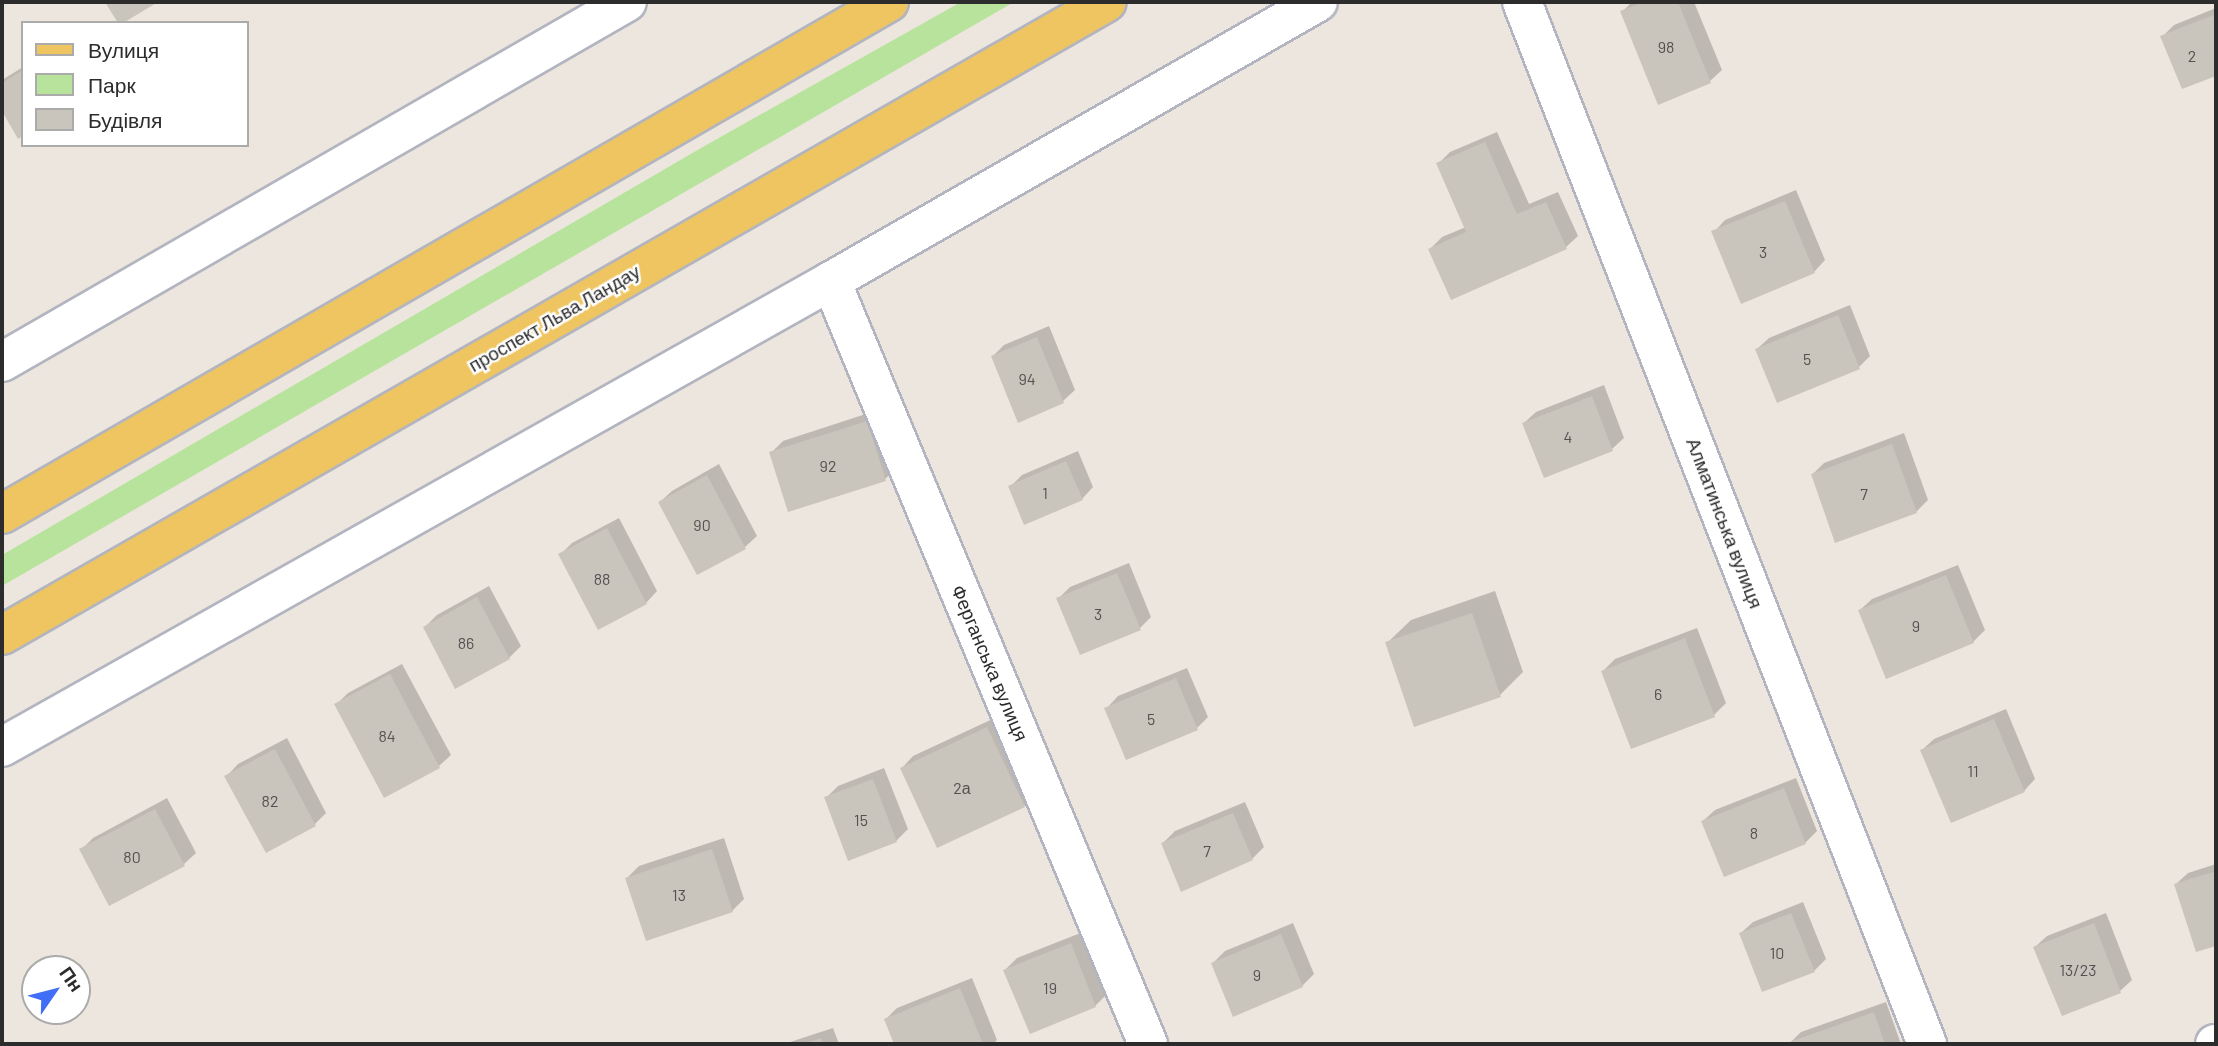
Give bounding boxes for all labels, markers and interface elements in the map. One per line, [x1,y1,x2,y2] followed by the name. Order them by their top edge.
[21,21,248,147] legend
[88,37,159,62] text: Вулиця
[1658,37,1674,57] house number: 98
[2188,46,2196,66] house number: 2
[88,72,136,97] text: Парк
[88,107,162,132] text: Будівля
[1759,242,1767,262] house number: 3
[464,260,644,376] street label: проспект Льва Ландау
[1803,349,1811,369] house number: 5
[1018,369,1036,389] house number: 94
[1564,427,1572,447] house number: 4
[1682,434,1768,612] street label: Алматинська вулиця
[820,456,836,476] house number: 92
[1042,483,1048,503] house number: 1
[1860,484,1868,504] house number: 7
[693,515,711,535] house number: 90
[594,569,610,589] house number: 88
[947,582,1033,744] street label: Ферганська вулиця
[1094,604,1102,624] house number: 3
[1912,616,1920,636] house number: 9
[458,633,474,653] house number: 86
[1654,684,1662,704] house number: 6
[1147,709,1155,729] house number: 5
[378,726,396,746] house number: 84
[1967,761,1979,781] house number: 11
[953,778,971,798] house number: 2а
[262,791,278,811] house number: 82
[854,810,868,830] house number: 15
[1750,823,1758,843] house number: 8
[1203,841,1211,861] house number: 7
[123,847,141,867] house number: 80
[672,885,686,905] house number: 13
[1770,943,1784,963] house number: 10
[21,955,91,1025] north arrow
[2060,960,2096,980] house number: 13/23
[55,962,89,996] text: Пн
[1253,965,1261,985] house number: 9
[1043,978,1057,998] house number: 19

